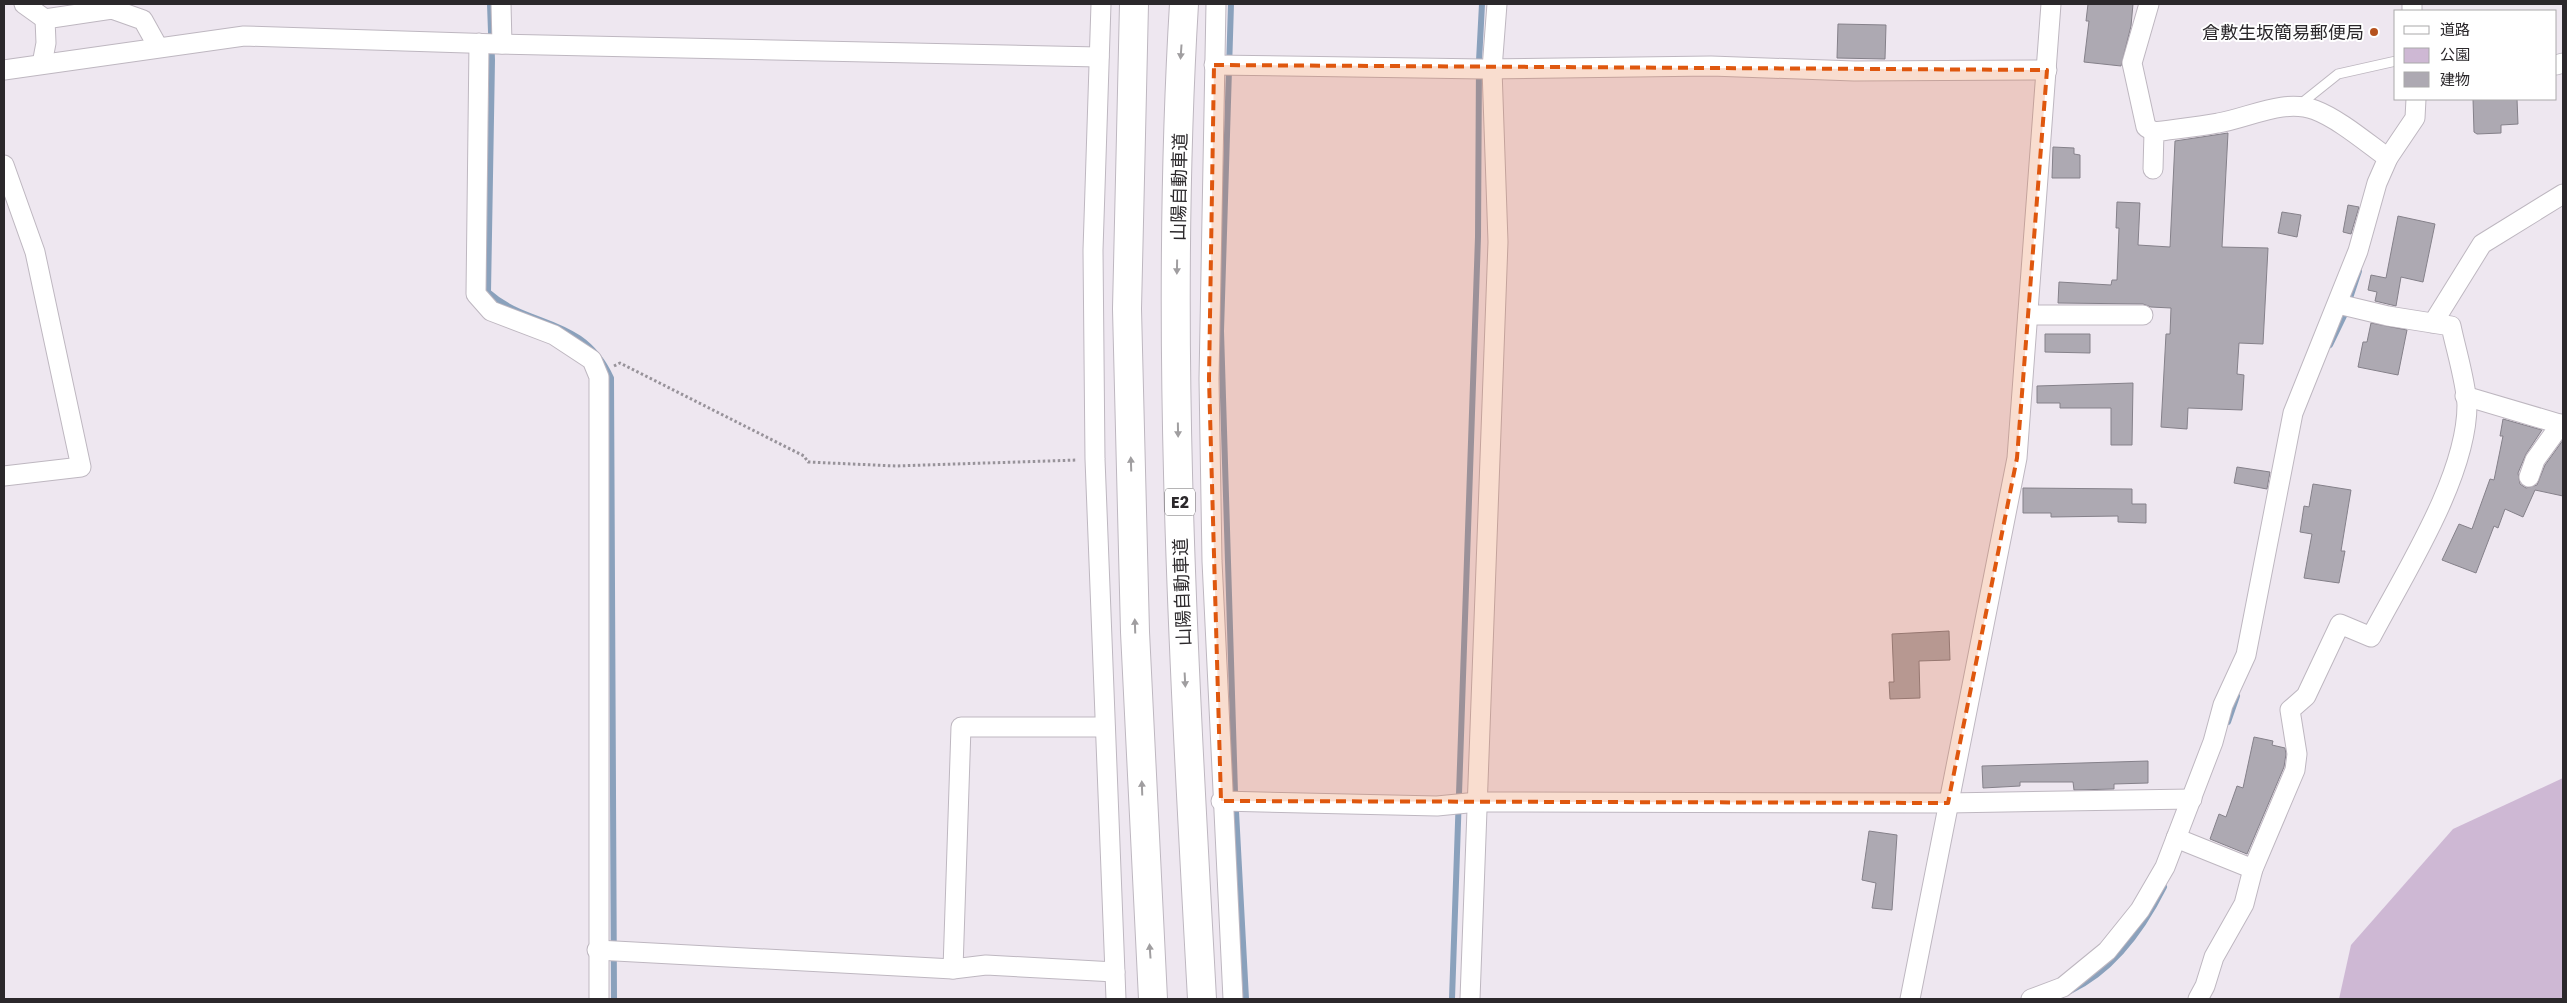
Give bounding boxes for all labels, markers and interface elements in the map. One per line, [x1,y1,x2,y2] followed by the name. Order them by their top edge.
[2394,10,2557,100] legend
[2440,19,2470,40] text: 道路
[2202,20,2364,45] place label: 倉敷生坂簡易郵便局
[2368,26,2380,38] marker: 倉敷生坂簡易郵便局
[2440,44,2470,65] text: 公園
[1177,45,1185,61] one-way arrow
[2440,69,2470,90] text: 建物
[1166,133,1192,241] street label: 山陽自動車道
[1173,260,1181,276] one-way arrow
[1174,422,1182,438] one-way arrow
[1127,455,1135,471] one-way arrow
[1165,488,1195,516] road number: E2
[1168,538,1196,646] street label: 山陽自動車道
[1131,618,1139,634] one-way arrow
[1182,672,1190,688] one-way arrow
[1138,780,1146,796] one-way arrow
[1146,942,1154,958] one-way arrow

